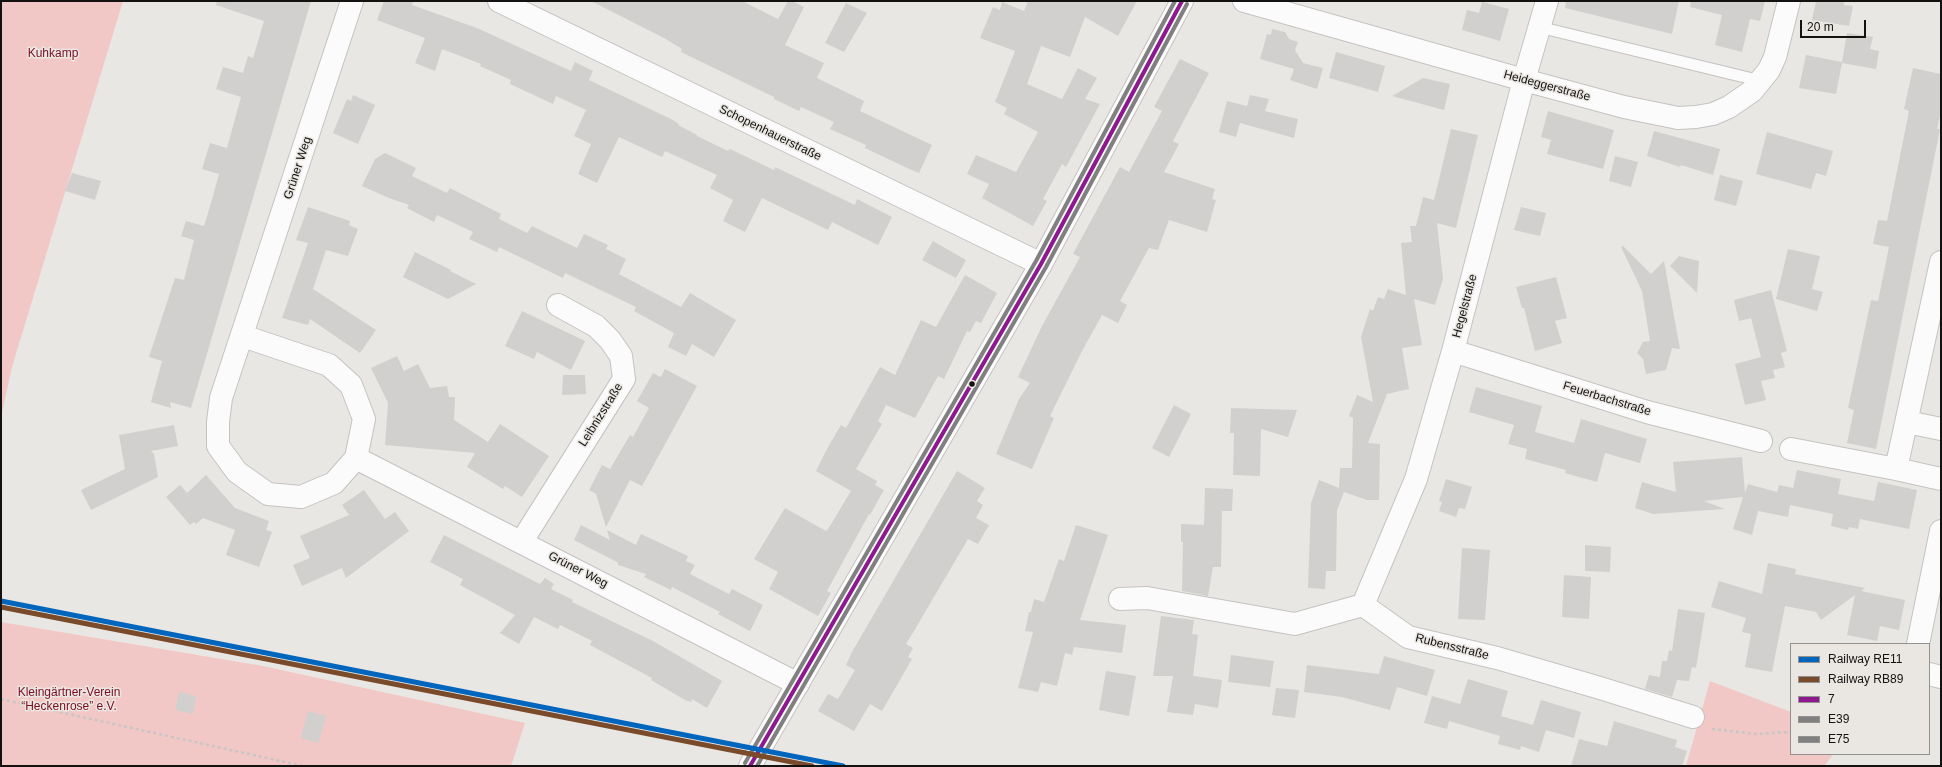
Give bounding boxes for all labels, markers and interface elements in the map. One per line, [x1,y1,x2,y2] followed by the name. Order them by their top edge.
[1802,12,1868,38] scale bar
[1807,20,1834,34] text: 20 m
[28,47,78,61] park label: Kuhkamp
[1502,67,1592,105] street label: Heideggerstraße
[716,102,824,164] street label: Schopenhauerstraße
[281,135,315,201] street label: Grüner Weg
[1450,273,1480,339] street label: Hegelstraße
[967,379,977,389] unlabelled marker
[1561,379,1653,419] street label: Feuerbachstraße
[576,381,626,449] street label: Leibnizstraße
[546,549,610,591] street label: Grüner Weg
[1414,631,1490,663] street label: Rubensstraße
[1790,643,1930,755] legend
[1828,652,1902,666] text: Railway RE11
[1828,672,1903,686] text: Railway RB89
[18,686,120,714] park label: Kleingärtner-Verein “Heckenrose” e.V.
[1828,692,1835,706] text: 7
[1828,712,1849,726] text: E39
[1828,732,1849,746] text: E75

